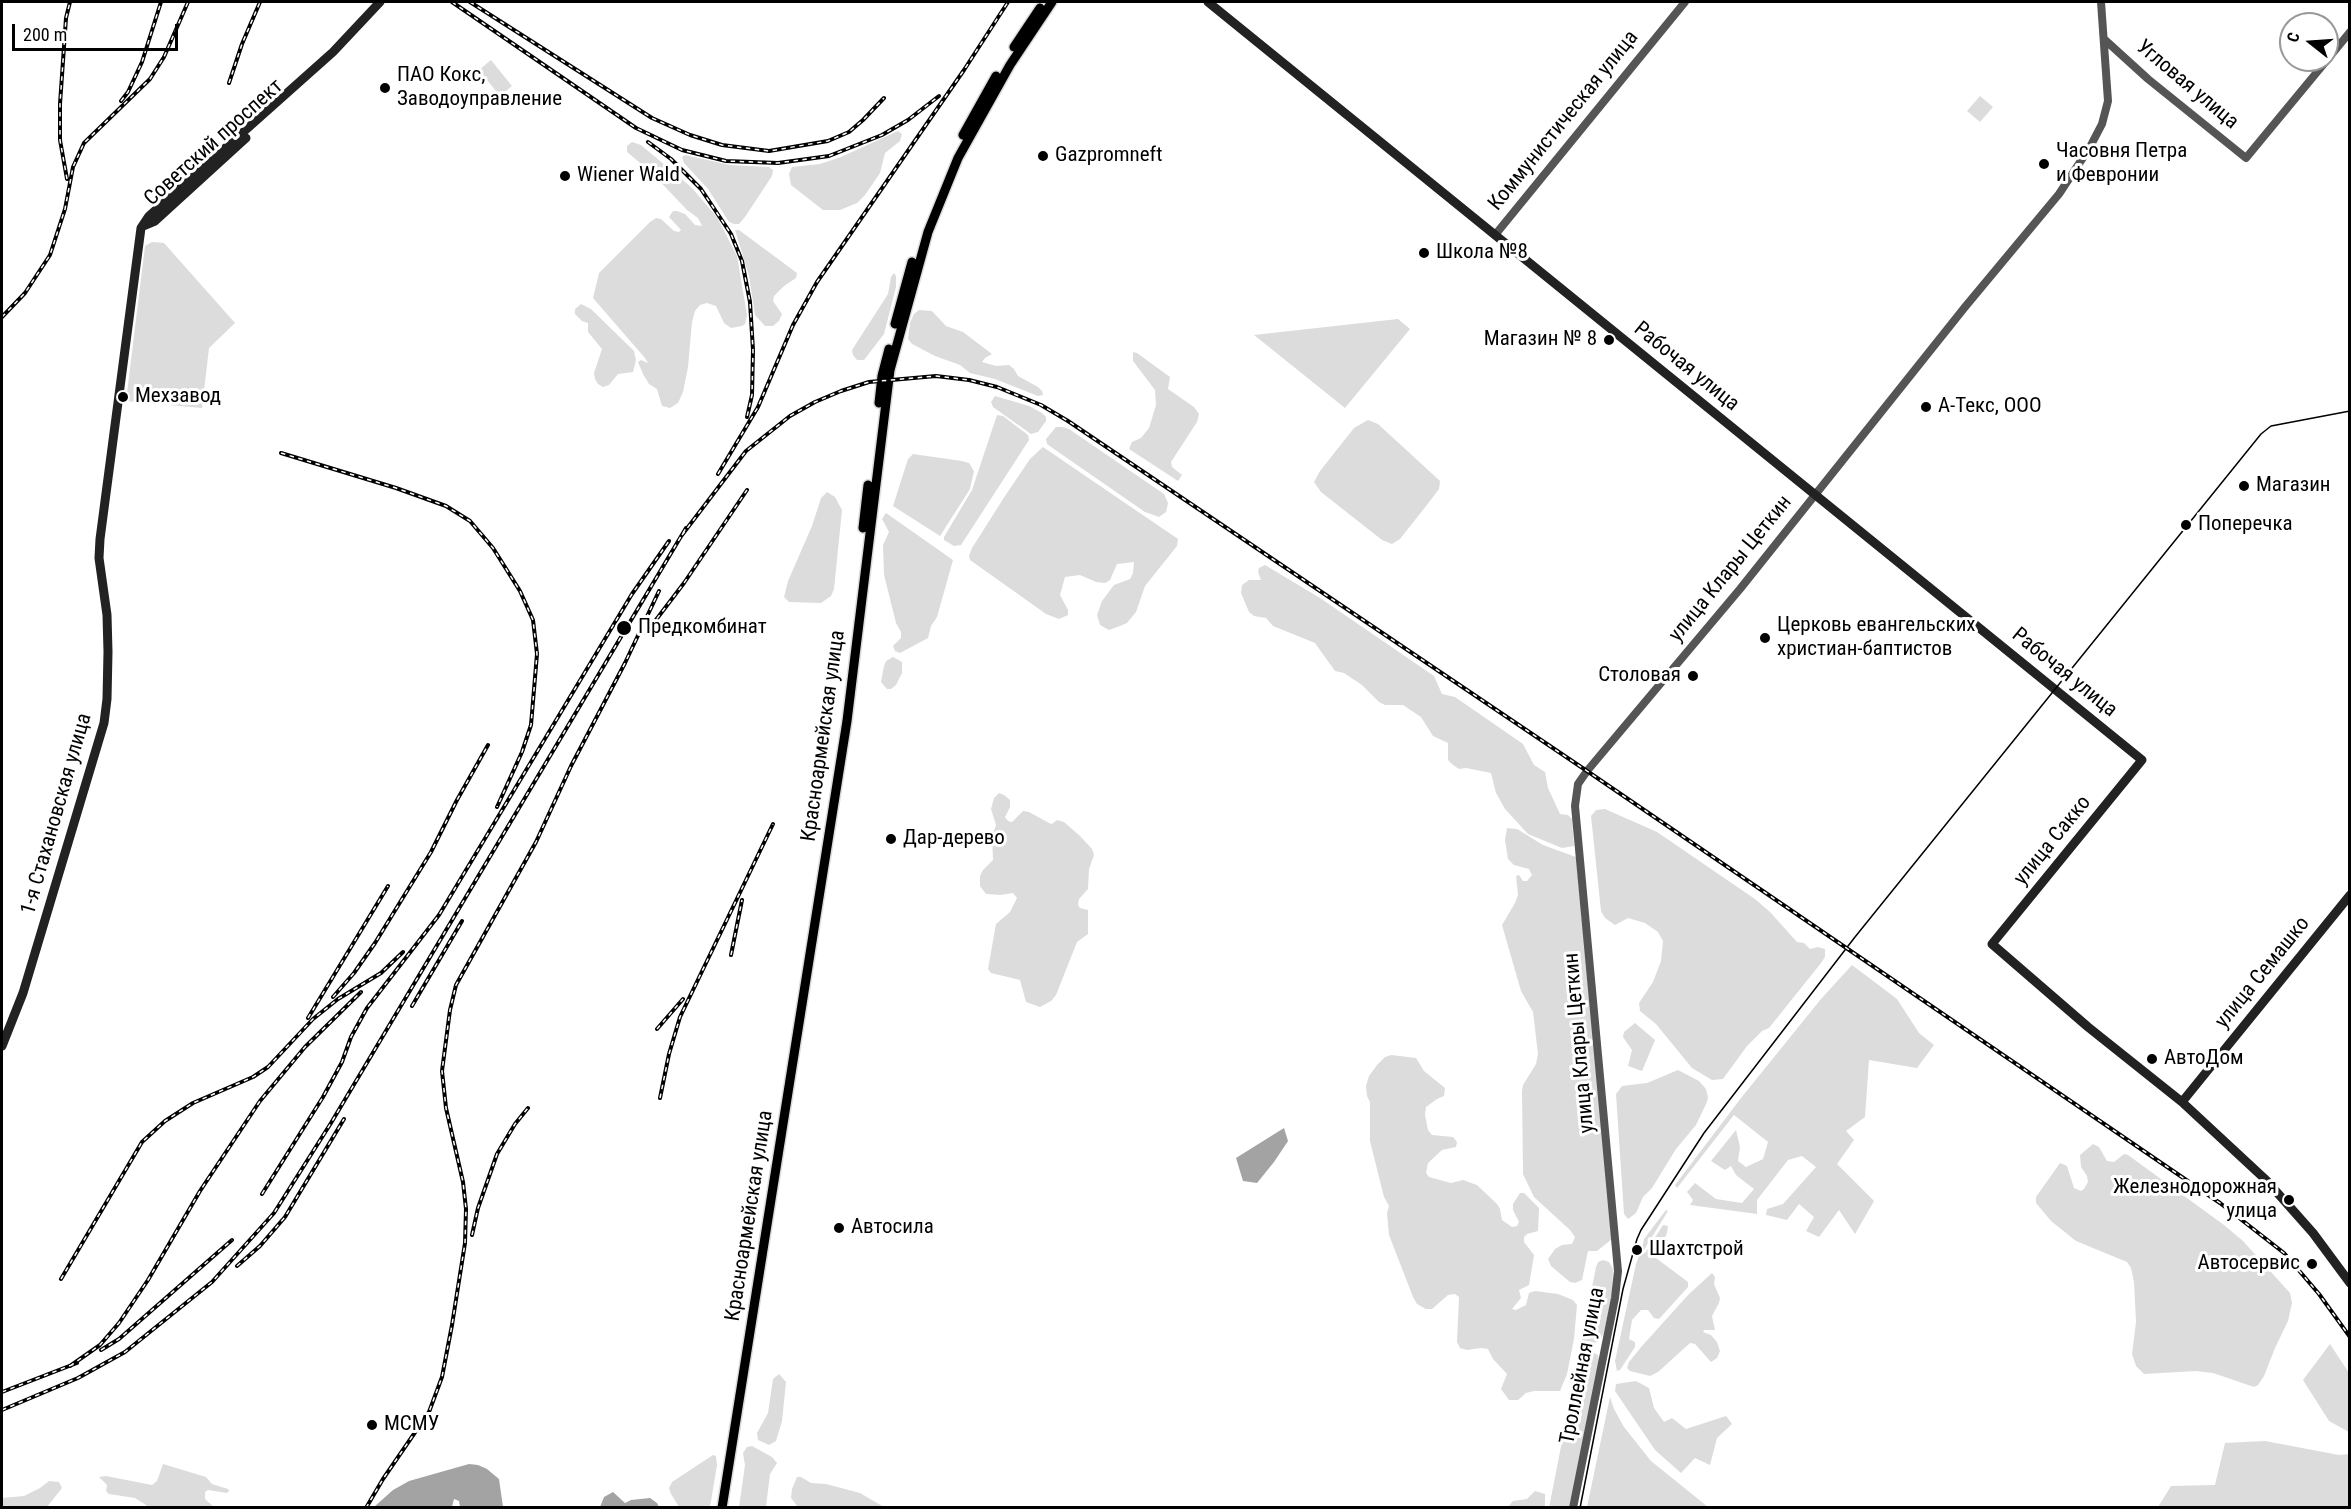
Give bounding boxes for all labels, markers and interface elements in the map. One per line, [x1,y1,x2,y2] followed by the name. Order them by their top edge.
[15,12,182,50] scale bar
[2279,12,2339,72] north arrow
[23,24,67,45] text: 200 m
[1484,26,1644,216] street label: Коммунистическая улица
[2283,30,2304,44] text: С
[2131,35,2243,135] street label: Угловая улица
[397,63,562,113] place label: ПАО Кокс, Заводоуправление
[140,74,288,212] street label: Советский проспект
[378,81,392,95] marker: ПАО Кокс, Заводоуправление
[2056,139,2187,189] place label: Часовня Петра и Февронии
[1055,143,1162,169] place label: Gazpromneft
[1036,149,1050,163] marker: Gazpromneft
[2037,157,2051,171] marker: Часовня Петра и Февронии
[577,163,680,189] place label: Wiener Wald
[558,169,572,183] marker: Wiener Wald
[1436,240,1528,266] place label: Школа №8
[1417,246,1431,260] marker: Школа №8
[1628,317,1744,417] street label: Рабочая улица
[1484,327,1597,353] place label: Магазин № 8
[1602,333,1616,347] marker: Магазин № 8
[135,384,221,410] place label: Мехзавод
[116,390,130,404] marker: Мехзавод
[1938,394,2042,420] place label: А-Текс, ООО
[1919,400,1933,414] marker: А-Текс, ООО
[2256,473,2331,499] place label: Магазин
[2237,479,2251,493] marker: Магазин
[1664,491,1798,647] street label: улица Клары Цеткин
[2198,512,2293,538] place label: Поперечка
[2179,518,2193,532] marker: Поперечка
[1777,613,1976,663] place label: Церковь евангельских христиан-баптистов
[638,615,767,641] place label: Предкомбинат
[615,619,633,637] marker: Предкомбинат
[2006,623,2122,723] street label: Рабочая улица
[797,629,851,843] street label: Красноармейская улица
[1758,631,1772,645] marker: Церковь евангельских христиан-баптистов
[1598,663,1681,689] place label: Столовая
[1686,669,1700,683] marker: Столовая
[16,711,98,917] street label: 1-я Стахановская улица
[2009,791,2097,891] street label: улица Сакко
[903,826,1005,852] place label: Дар-дерево
[884,832,898,846] marker: Дар-дерево
[2210,912,2316,1034] street label: улица Семашко
[1560,952,1600,1134] street label: улица Клары Цеткин
[2164,1046,2244,1072] place label: АвтоДом
[2145,1052,2159,1066] marker: АвтоДом
[721,1109,779,1323] street label: Красноармейская улица
[2113,1175,2277,1225] place label: Железнодорожная улица
[2282,1193,2296,1207] marker: Железнодорожная улица
[851,1215,934,1241] place label: Автосила
[832,1221,846,1235] marker: Автосила
[1649,1237,1744,1263] place label: Шахтстрой
[1630,1243,1644,1257] marker: Шахтстрой
[2198,1251,2300,1277] place label: Автосервис
[2305,1257,2319,1271] marker: Автосервис
[1555,1286,1611,1446] street label: Троллейная улица
[384,1412,439,1438] place label: МСМУ
[365,1418,379,1432] marker: МСМУ

